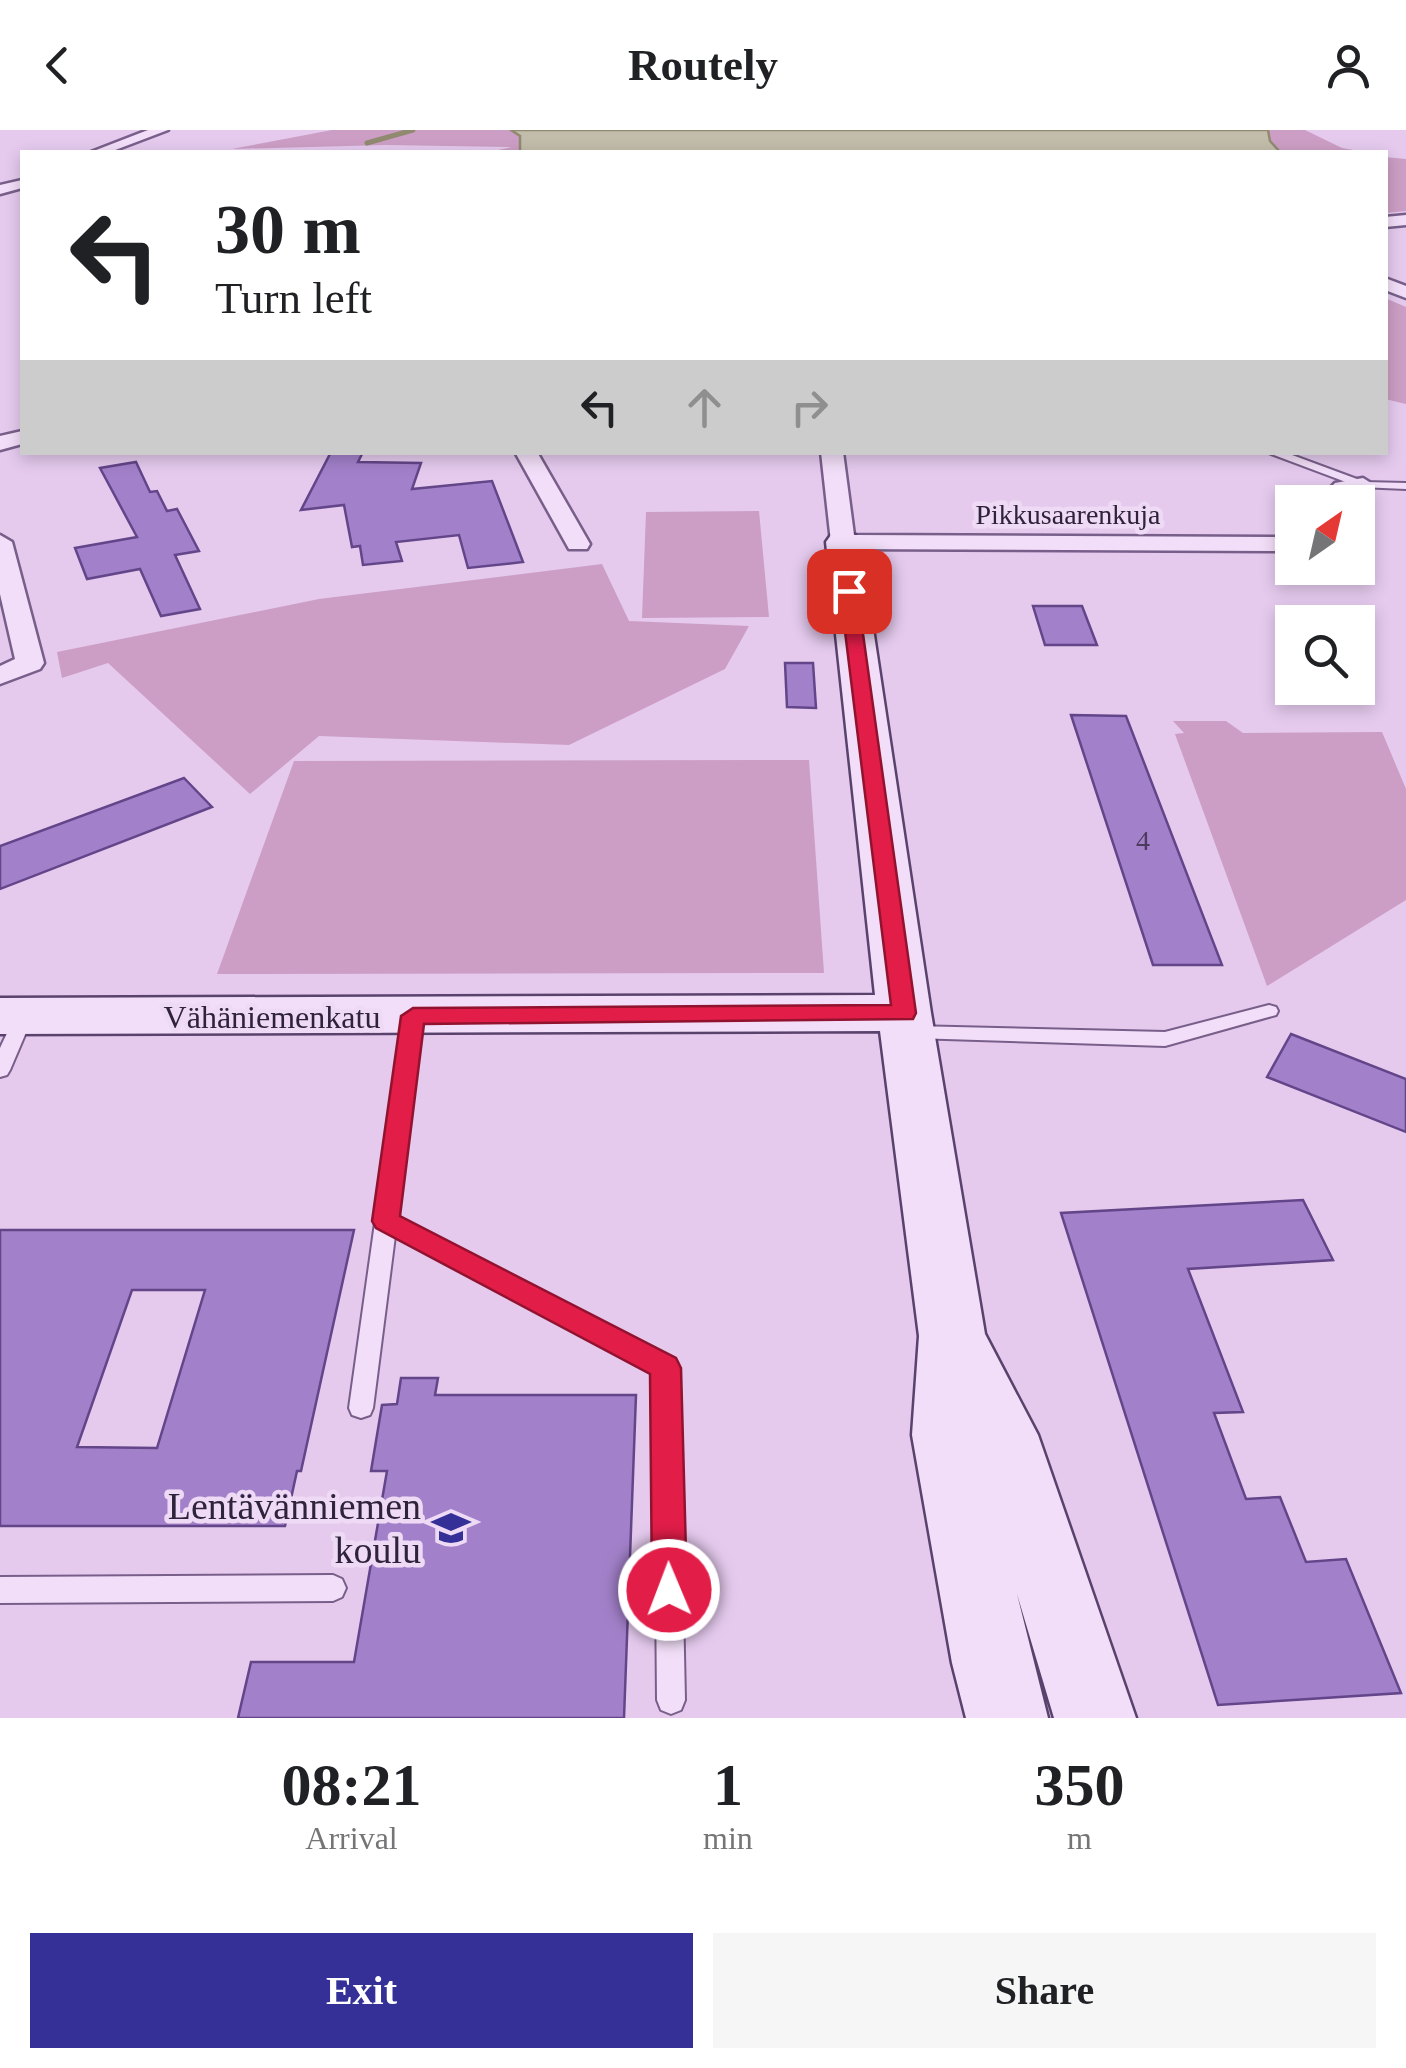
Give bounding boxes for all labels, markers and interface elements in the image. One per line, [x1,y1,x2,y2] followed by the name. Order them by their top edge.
[30,38,85,93] icon: back
[1321,38,1376,93] icon: person
[628,40,778,90] text: Routely
[50,190,180,320] icon: left
[215,191,361,268] text: 30 m
[215,273,372,323] text: Turn left
[572,380,627,435] icon: left
[677,380,732,435] icon: ahead
[782,380,837,435] icon: right
[1275,485,1375,585] north arrow
[1275,485,1375,705] map controls
[975,499,1161,530] street label: Pikkusaarenkuja
[807,549,892,634] pin
[822,564,877,619] icon: arrive
[1275,605,1375,705] button: search
[1136,825,1150,856] house number: 4
[164,999,380,1035] street label: Vähäniemenkatu
[168,1485,421,1571] place label: Lentävänniemen koulu
[430,1507,472,1549] school or university icon: Lentävänniemen koulu
[617,1538,721,1642] position arrow
[282,1752,422,1818] text: 08:21
[713,1752,743,1818] text: 1
[1034,1752,1124,1818] text: 350
[305,1820,398,1856] text: Arrival
[703,1820,753,1856] text: min
[1067,1820,1092,1856] text: m
[30,1933,693,2048] button: Exit
[713,1933,1376,2048] button: Share

